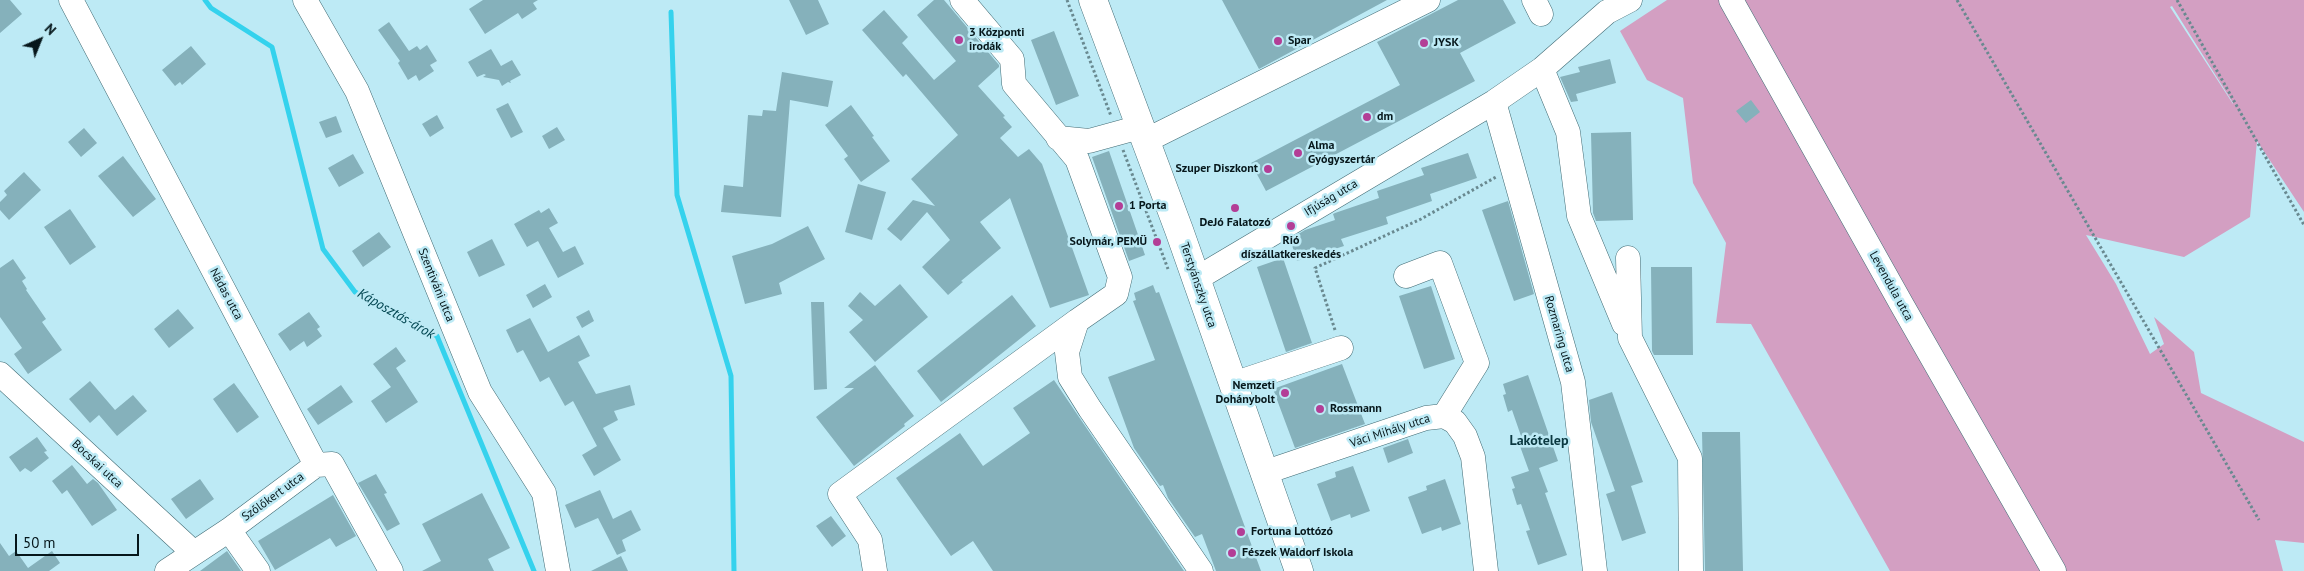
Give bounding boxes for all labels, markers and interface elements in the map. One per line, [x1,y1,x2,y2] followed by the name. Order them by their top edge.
[15,15,65,65] north arrow
[41,20,60,39] text: N
[969,26,1024,54] place label: 3 Központi irodák
[953,34,965,46] marker: 3 Központi irodák
[1288,34,1311,48] place label: Spar
[1272,35,1284,47] marker: Spar
[1434,36,1459,50] place label: JYSK
[1418,37,1430,49] marker: JYSK
[1377,110,1393,124] place label: dm
[1361,111,1373,123] marker: dm
[1308,139,1375,167] place label: Alma Gyógyszertár
[1292,147,1304,159] marker: Alma Gyógyszertár
[1175,162,1258,176] place label: Szuper Diszkont
[1262,163,1274,175] marker: Szuper Diszkont
[1302,177,1360,219] street label: Ifjúság utca
[1129,199,1166,213] place label: 1 Porta
[1113,200,1125,212] marker: 1 Porta
[1229,202,1241,214] marker: DeJó Falatozó
[1199,216,1271,230] place label: DeJó Falatozó
[1285,220,1297,232] marker: Rió díszállatkereskedés
[1241,234,1341,262] place label: Rió díszállatkereskedés
[1070,235,1147,249] place label: Solymár, PEMÜ
[1151,236,1163,248] marker: Solymár, PEMÜ
[1177,240,1219,330] street label: Terstyánszky utca
[415,246,457,324] street label: Szentiváni utca
[1866,249,1916,323] street label: Levendula utca
[206,266,246,322] street label: Nádas utca
[354,285,438,343] water label: Káposztás-árok
[1541,294,1577,374] street label: Rozmaring utca
[1215,379,1275,407] place label: Nemzeti Dohánybolt
[1279,387,1291,399] marker: Nemzeti Dohánybolt
[1330,402,1382,416] place label: Rossmann
[1314,403,1326,415] marker: Rossmann
[1348,411,1432,451] street label: Váci Mihály utca
[1509,433,1569,449] district label: Lakótelep
[69,437,125,491] street label: Bocskai utca
[239,470,307,524] street label: Szőlőkert utca
[18,524,141,556] scale bar
[1251,525,1333,539] place label: Fortuna Lottózó
[1235,526,1247,538] marker: Fortuna Lottózó
[23,533,56,552] text: 50 m
[1242,546,1353,560] place label: Fészek Waldorf Iskola
[1226,547,1238,559] marker: Fészek Waldorf Iskola

